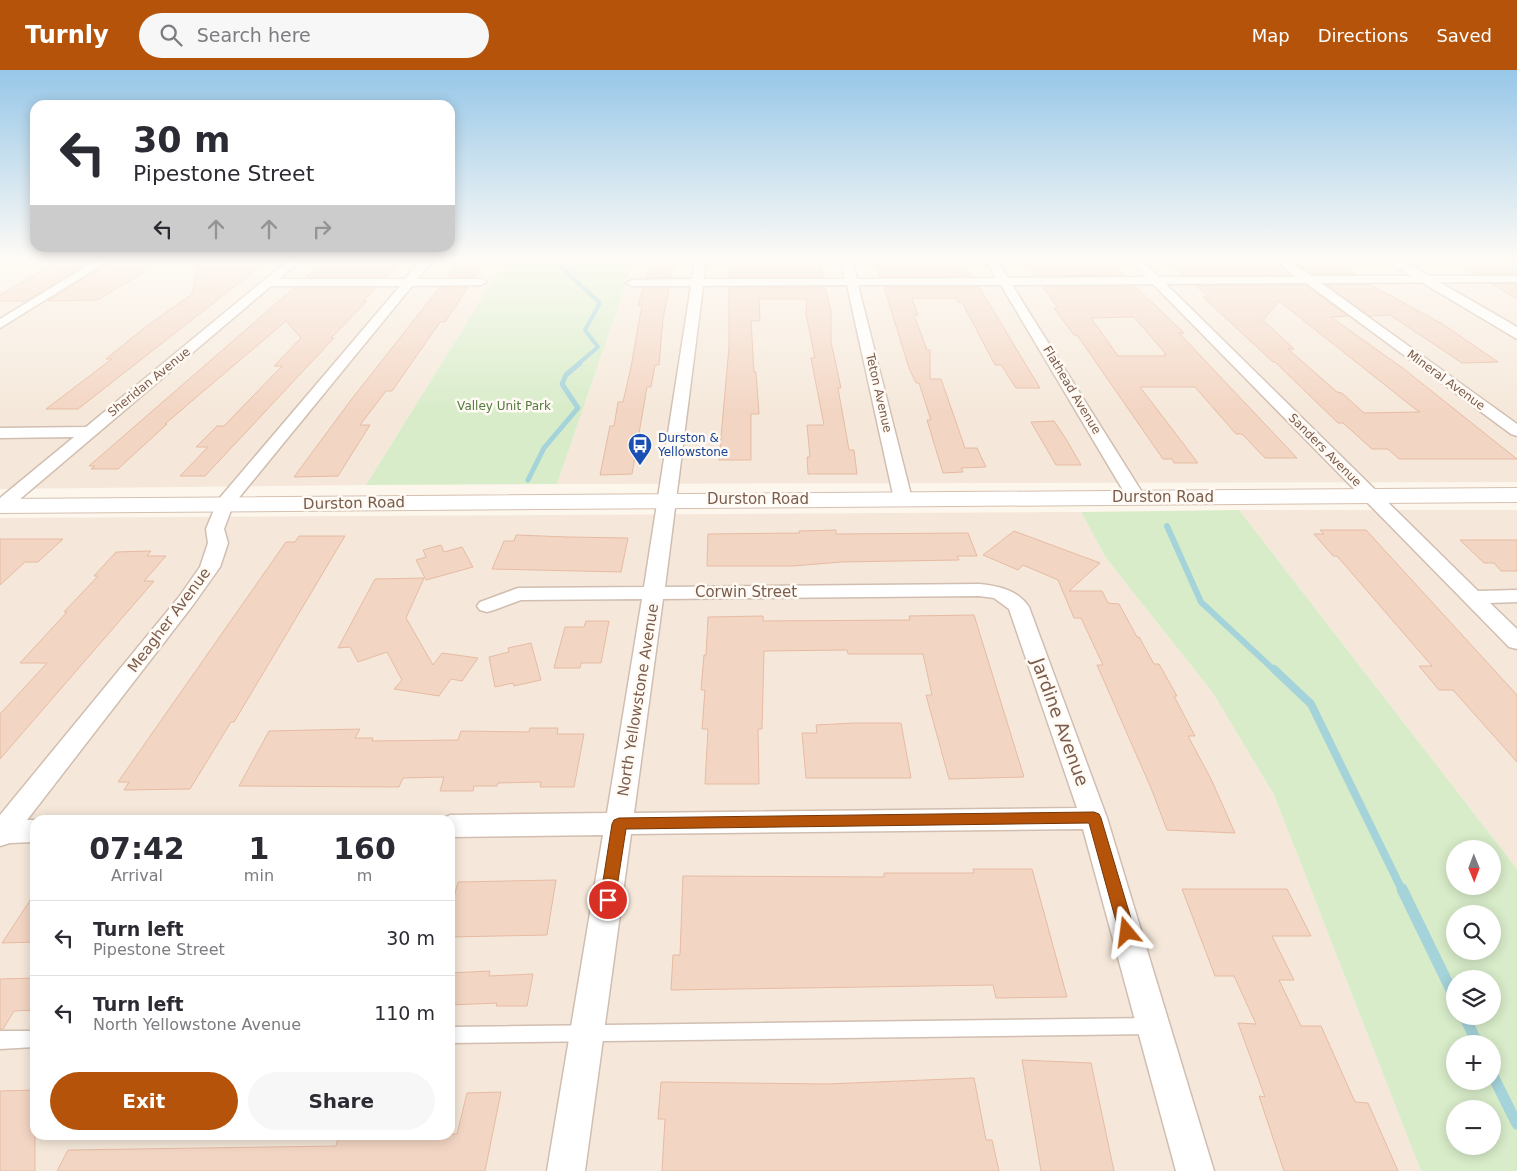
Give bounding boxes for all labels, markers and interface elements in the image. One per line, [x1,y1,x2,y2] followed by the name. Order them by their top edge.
[139,13,489,58] search box
[25,21,109,49] text: Turnly
[157,21,185,49] icon: search
[197,24,311,46] text: Search here
[1252,25,1290,46] text: Map
[1318,25,1408,46] text: Directions
[1436,25,1492,46] text: Saved
[50,120,115,185] icon: left
[133,120,230,160] text: 30 m
[133,161,314,186] text: Pipestone Street
[149,215,177,243] icon: left
[202,215,230,243] icon: ahead
[255,215,283,243] icon: ahead
[308,215,336,243] icon: right
[1040,343,1104,437] street label: Flathead Avenue
[105,345,193,419] street label: Sheridan Avenue
[1404,347,1488,413] street label: Mineral Avenue
[863,351,895,434] street label: Teton Avenue
[457,399,551,413] park label: Valley Unit Park
[1286,411,1364,489] street label: Sanders Avenue
[657,431,728,459] place label: Durston & Yellowstone
[627,432,653,466] bus stop icon: Durston & Yellowstone
[1112,488,1214,506] street label: Durston Road
[707,490,809,508] street label: Durston Road
[303,493,405,513] street label: Durston Road
[124,564,214,676] street label: Meagher Avenue
[695,583,797,601] street label: Corwin Street
[614,602,662,798] street label: North Yellowstone Avenue
[1027,654,1093,789] street label: Jardine Avenue
[89,831,185,866] text: 07:42
[248,831,269,866] text: 1
[333,831,396,866] text: 160
[1446,840,1501,895] north arrow
[1446,840,1501,1155] map controls
[111,866,163,885] text: Arrival
[244,866,274,885] text: min
[357,866,372,885] text: m
[587,879,629,921] pin
[594,886,622,914] icon: arrive
[1100,905,1152,957] position arrow
[1446,905,1501,960] button: search
[93,918,184,940] text: Turn left
[50,924,78,952] icon: left
[386,927,435,949] text: 30 m
[93,940,225,959] text: Pipestone Street
[1446,970,1501,1025] button: layers
[93,993,184,1015] text: Turn left
[50,999,78,1027] icon: left
[374,1002,435,1024] text: 110 m
[93,1015,301,1034] text: North Yellowstone Avenue
[1446,1035,1501,1090] button: +
[50,1072,238,1130] button: Exit
[248,1072,435,1130] button: Share
[1446,1100,1501,1155] button: −

